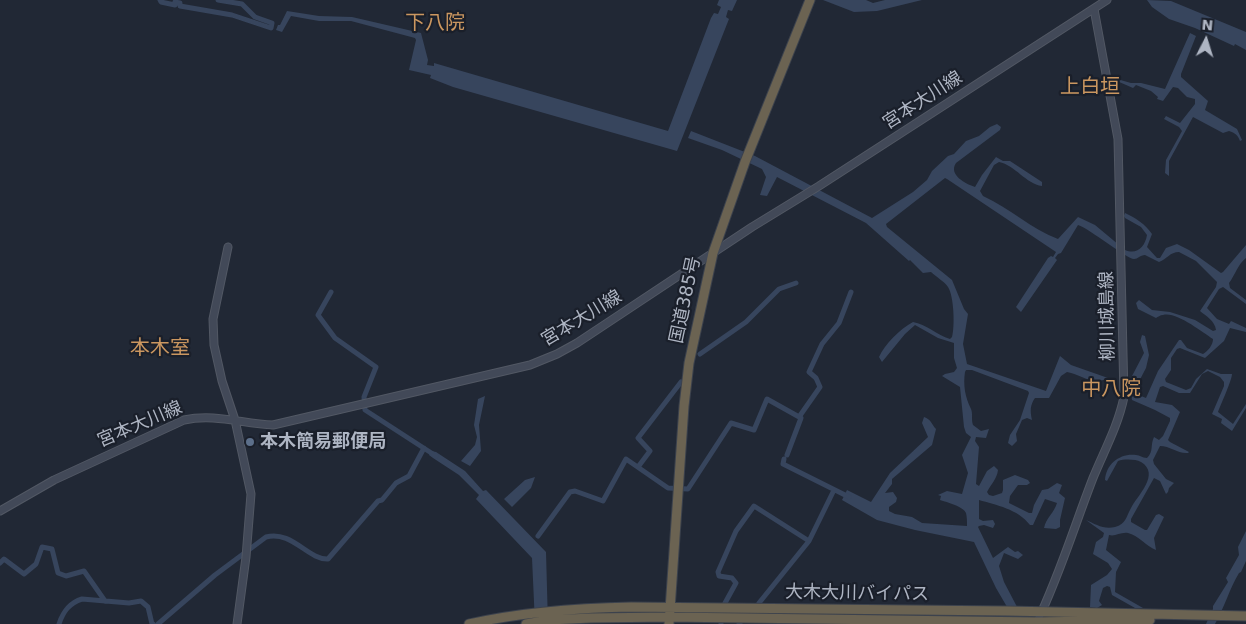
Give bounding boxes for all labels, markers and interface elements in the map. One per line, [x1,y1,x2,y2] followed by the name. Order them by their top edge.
[405,12,465,36] district label: 下八院
[1181,15,1231,65] north arrow
[1201,17,1214,34] text: N
[879,67,967,135] street label: 宮本大川線
[1060,76,1120,100] district label: 上白垣
[666,255,706,345] street label: 国道385号
[1096,271,1120,361] street label: 柳川城島線
[538,287,626,351] street label: 宮本大川線
[130,337,190,361] district label: 本木室
[1081,378,1141,402] district label: 中八院
[94,397,186,453] street label: 宮本大川線
[260,431,386,453] place label: 本木簡易郵便局
[244,436,256,448] marker: 本木簡易郵便局
[785,582,929,606] street label: 大木大川バイパス

